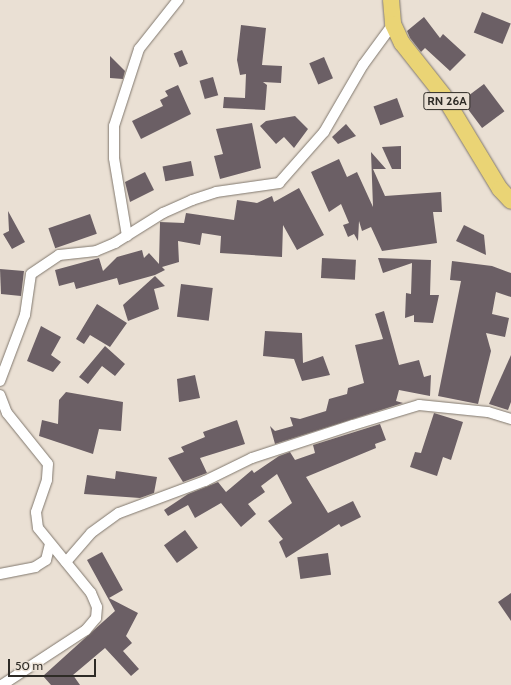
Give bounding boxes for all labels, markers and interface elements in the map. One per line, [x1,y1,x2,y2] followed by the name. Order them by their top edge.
[423,91,471,111] road number: RN 26A
[10,651,98,677] scale bar
[15,658,43,673] text: 50 m

